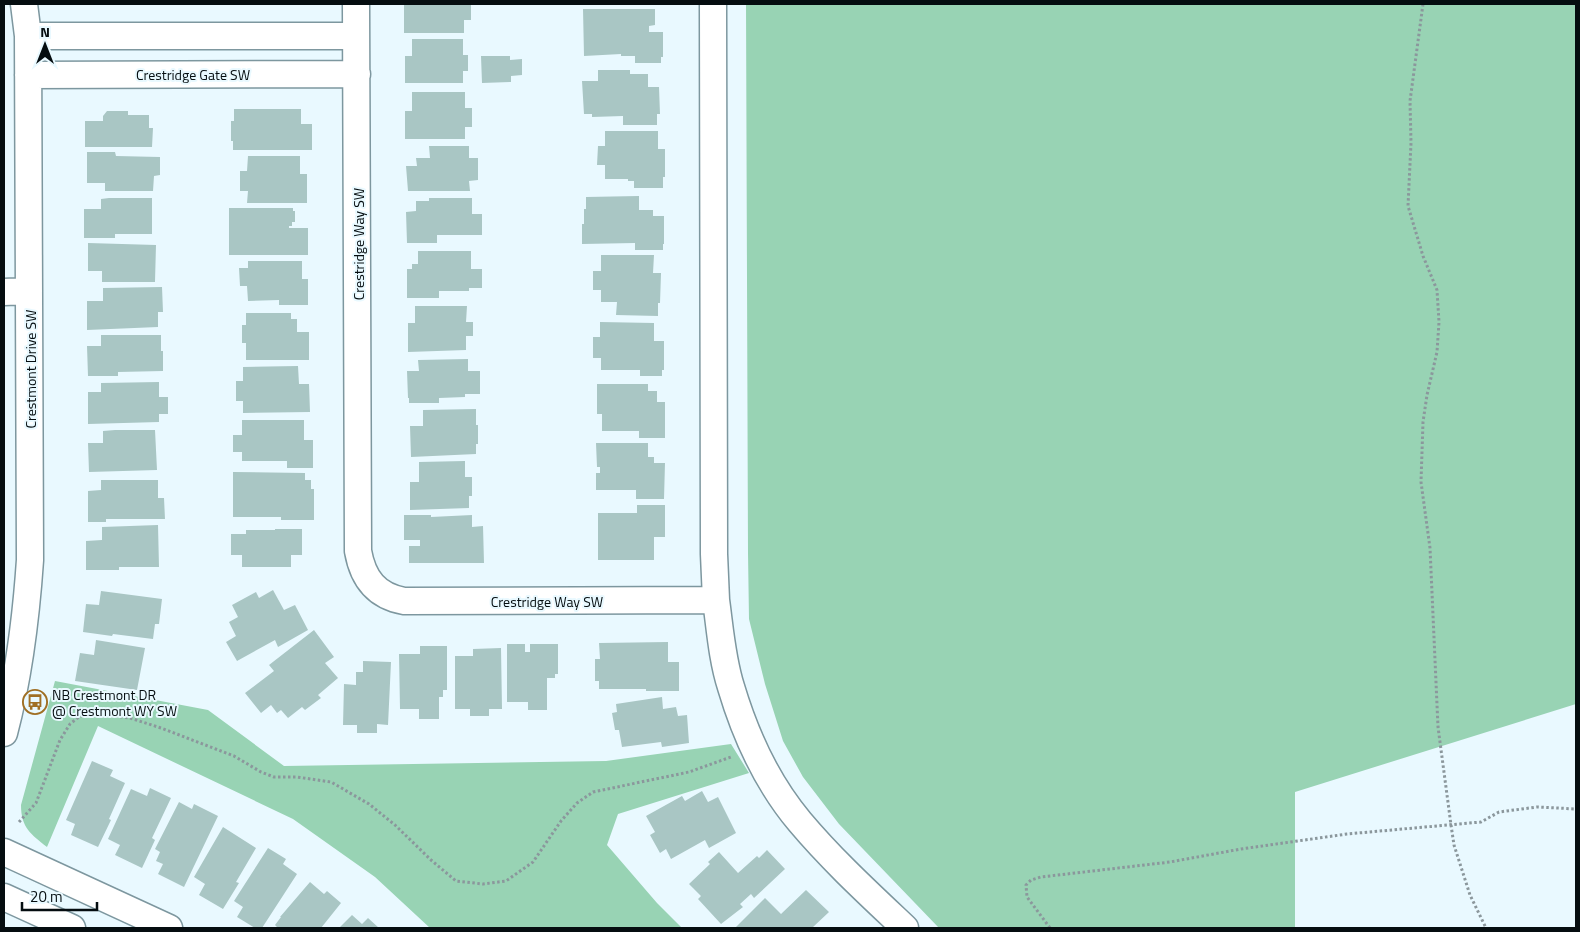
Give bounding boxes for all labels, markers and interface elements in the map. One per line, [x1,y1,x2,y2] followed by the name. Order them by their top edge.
[20,20,70,70] north arrow
[40,21,50,42] text: N
[136,64,250,85] street label: Crestridge Gate SW
[348,188,369,300] street label: Crestridge Way SW
[20,309,41,429] street label: Crestmont Drive SW
[491,591,603,612] street label: Crestridge Way SW
[52,684,177,721] place label: NB Crestmont DR @ Crestmont WY SW
[22,689,48,715] bus stop icon: NB Crestmont DR @ Crestmont WY SW
[22,880,98,912] scale bar
[30,885,63,908] text: 20 m

